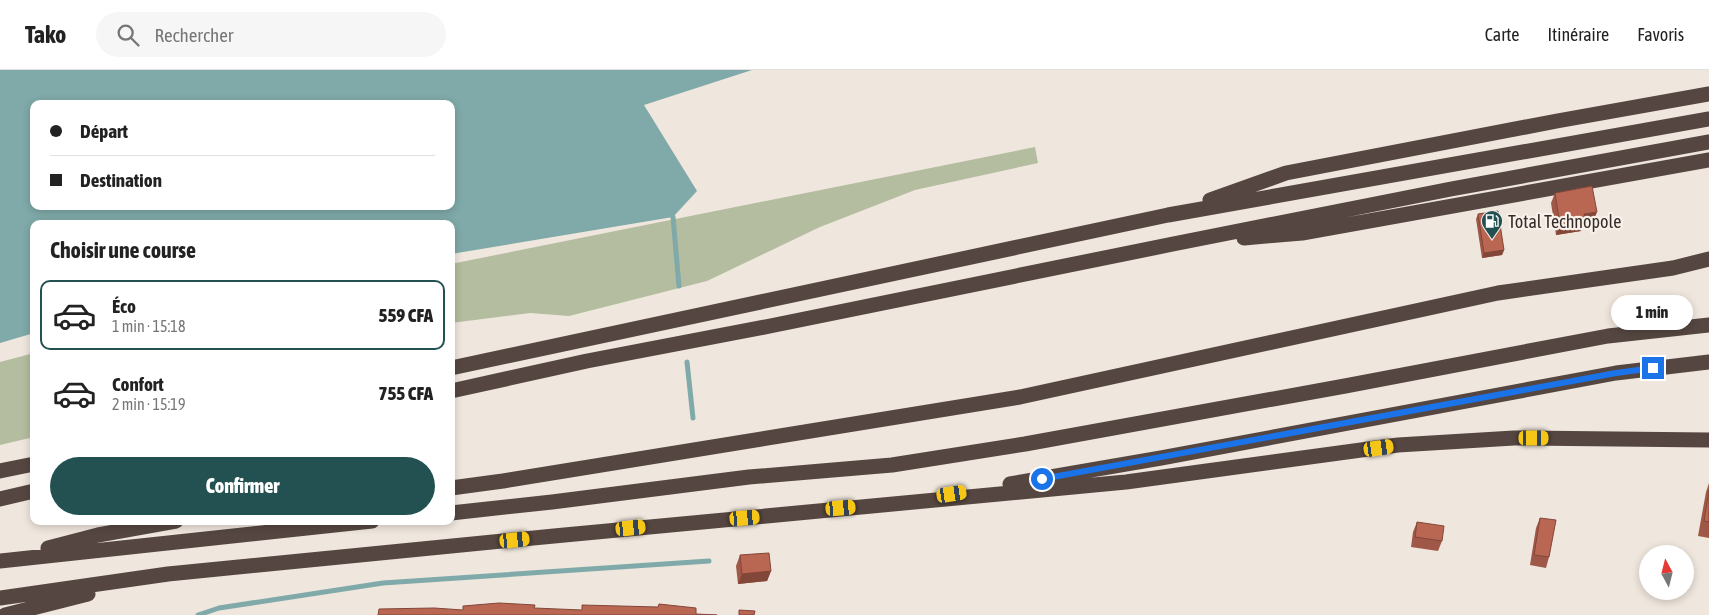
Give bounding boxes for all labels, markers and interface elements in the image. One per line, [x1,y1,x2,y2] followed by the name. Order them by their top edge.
[96,12,446,57] search box
[25,21,66,48] text: Tako
[114,21,142,49] icon: search
[154,24,233,46] text: Rechercher
[1485,24,1519,45] text: Carte
[1547,24,1609,45] text: Itinéraire
[1637,24,1684,45] text: Favoris
[80,120,128,142] text: Départ
[80,169,162,191] text: Destination
[1480,209,1504,240] fuel station icon: Total Technopole
[1508,211,1621,232] place label: Total Technopole
[50,237,196,263] text: Choisir une course
[52,293,97,338] icon: car
[112,295,136,317] text: Éco
[1612,296,1694,330] callout: 1 min
[1636,303,1668,321] text: 1 min
[378,304,433,326] text: 559 CFA
[112,317,185,335] text: 1 min · 15:18
[1642,357,1664,379] route end
[52,371,97,416] icon: car
[112,373,164,395] text: Confort
[378,382,433,404] text: 755 CFA
[112,395,185,413] text: 2 min · 15:19
[1519,431,1549,446] car
[1363,438,1394,458] car
[50,457,435,515] button: Confirmer
[1031,468,1053,490] route start
[936,484,967,504] car
[825,499,856,517] car
[729,509,760,527] car
[615,519,646,537] car
[499,531,530,549] car
[1639,545,1694,600] north arrow
[1639,545,1694,600] map controls

